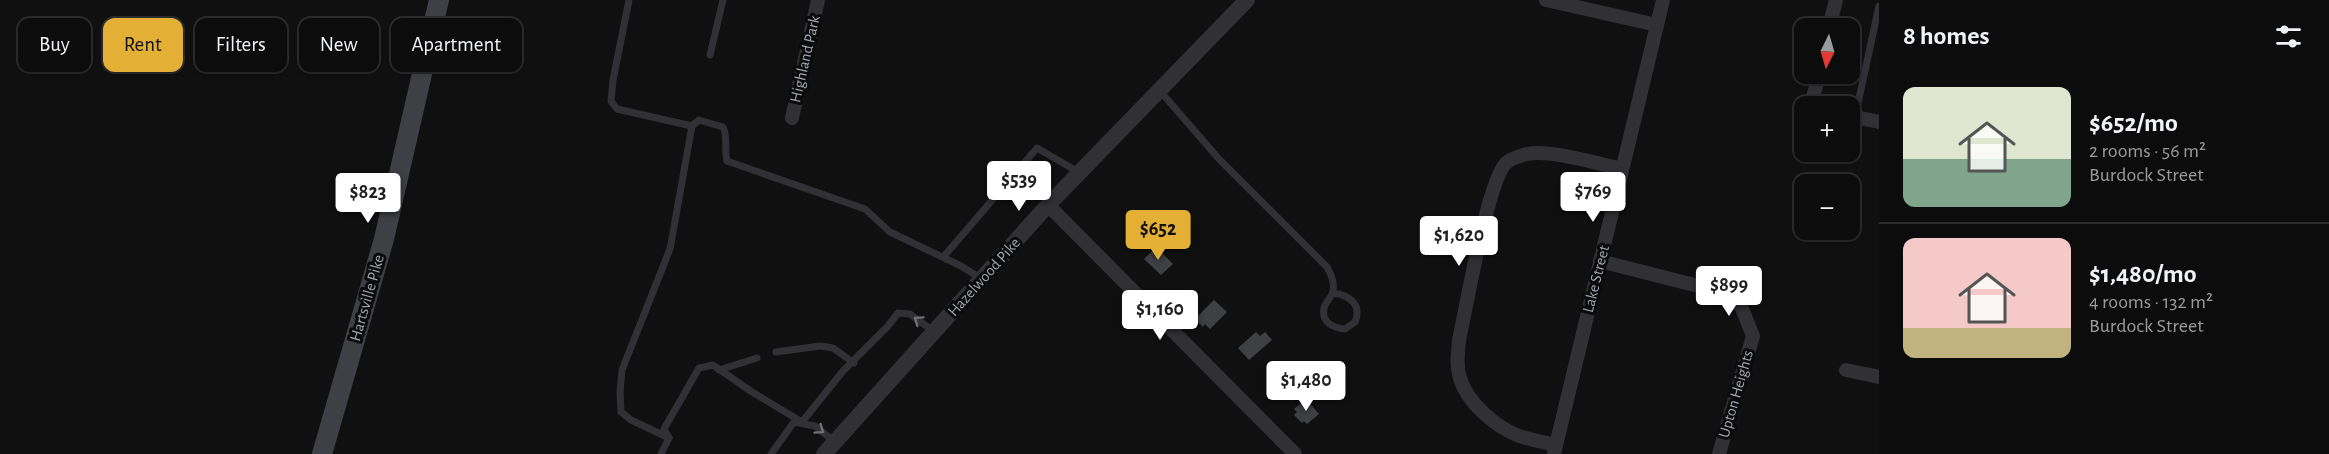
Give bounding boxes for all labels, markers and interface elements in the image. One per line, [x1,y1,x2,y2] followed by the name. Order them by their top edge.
[787,13,823,104] street label: Highland Park
[18,18,91,72] chip: Buy
[103,18,183,72] chip: Rent
[195,18,287,72] chip: Filters
[299,18,379,72] chip: New
[391,18,522,72] chip: Apartment
[1794,18,1860,84] north arrow
[1794,18,1860,240] map controls
[2272,20,2305,53] icon: filters
[1903,23,1990,49] text: 8 homes
[1794,96,1860,162] button: +
[2089,110,2178,136] text: $652/mo
[1951,111,2023,183] icon: home
[2089,141,2206,161] text: 2 rooms · 56 m²
[983,161,1055,212] pin: $539
[2089,165,2204,185] text: Burdock Street
[1001,170,1037,190] text: $539
[1557,172,1629,223] pin: $769
[332,173,404,224] pin: $823
[1794,174,1860,240] button: −
[1575,181,1611,201] text: $769
[350,182,386,202] text: $823
[1122,210,1194,261] pin: $652
[1410,216,1508,267] pin: $1,620
[1140,219,1176,239] text: $652
[1434,225,1484,245] text: $1,620
[945,235,1023,319] street label: Hazelwood Pike
[1580,244,1612,314] street label: Lake Street
[347,253,387,343] street label: Hartsville Pike
[2089,261,2197,287] text: $1,480/mo
[1951,262,2023,334] icon: home
[1693,266,1765,317] pin: $899
[1710,275,1748,295] text: $899
[1111,290,1209,341] pin: $1,160
[2089,292,2213,312] text: 4 rooms · 132 m²
[1136,299,1184,319] text: $1,160
[913,316,924,327] one-way arrow
[2089,316,2204,336] text: Burdock Street
[1716,348,1756,440] street label: Upton Heights
[1257,361,1355,412] pin: $1,480
[1280,370,1332,390] text: $1,480
[813,423,824,434] one-way arrow

